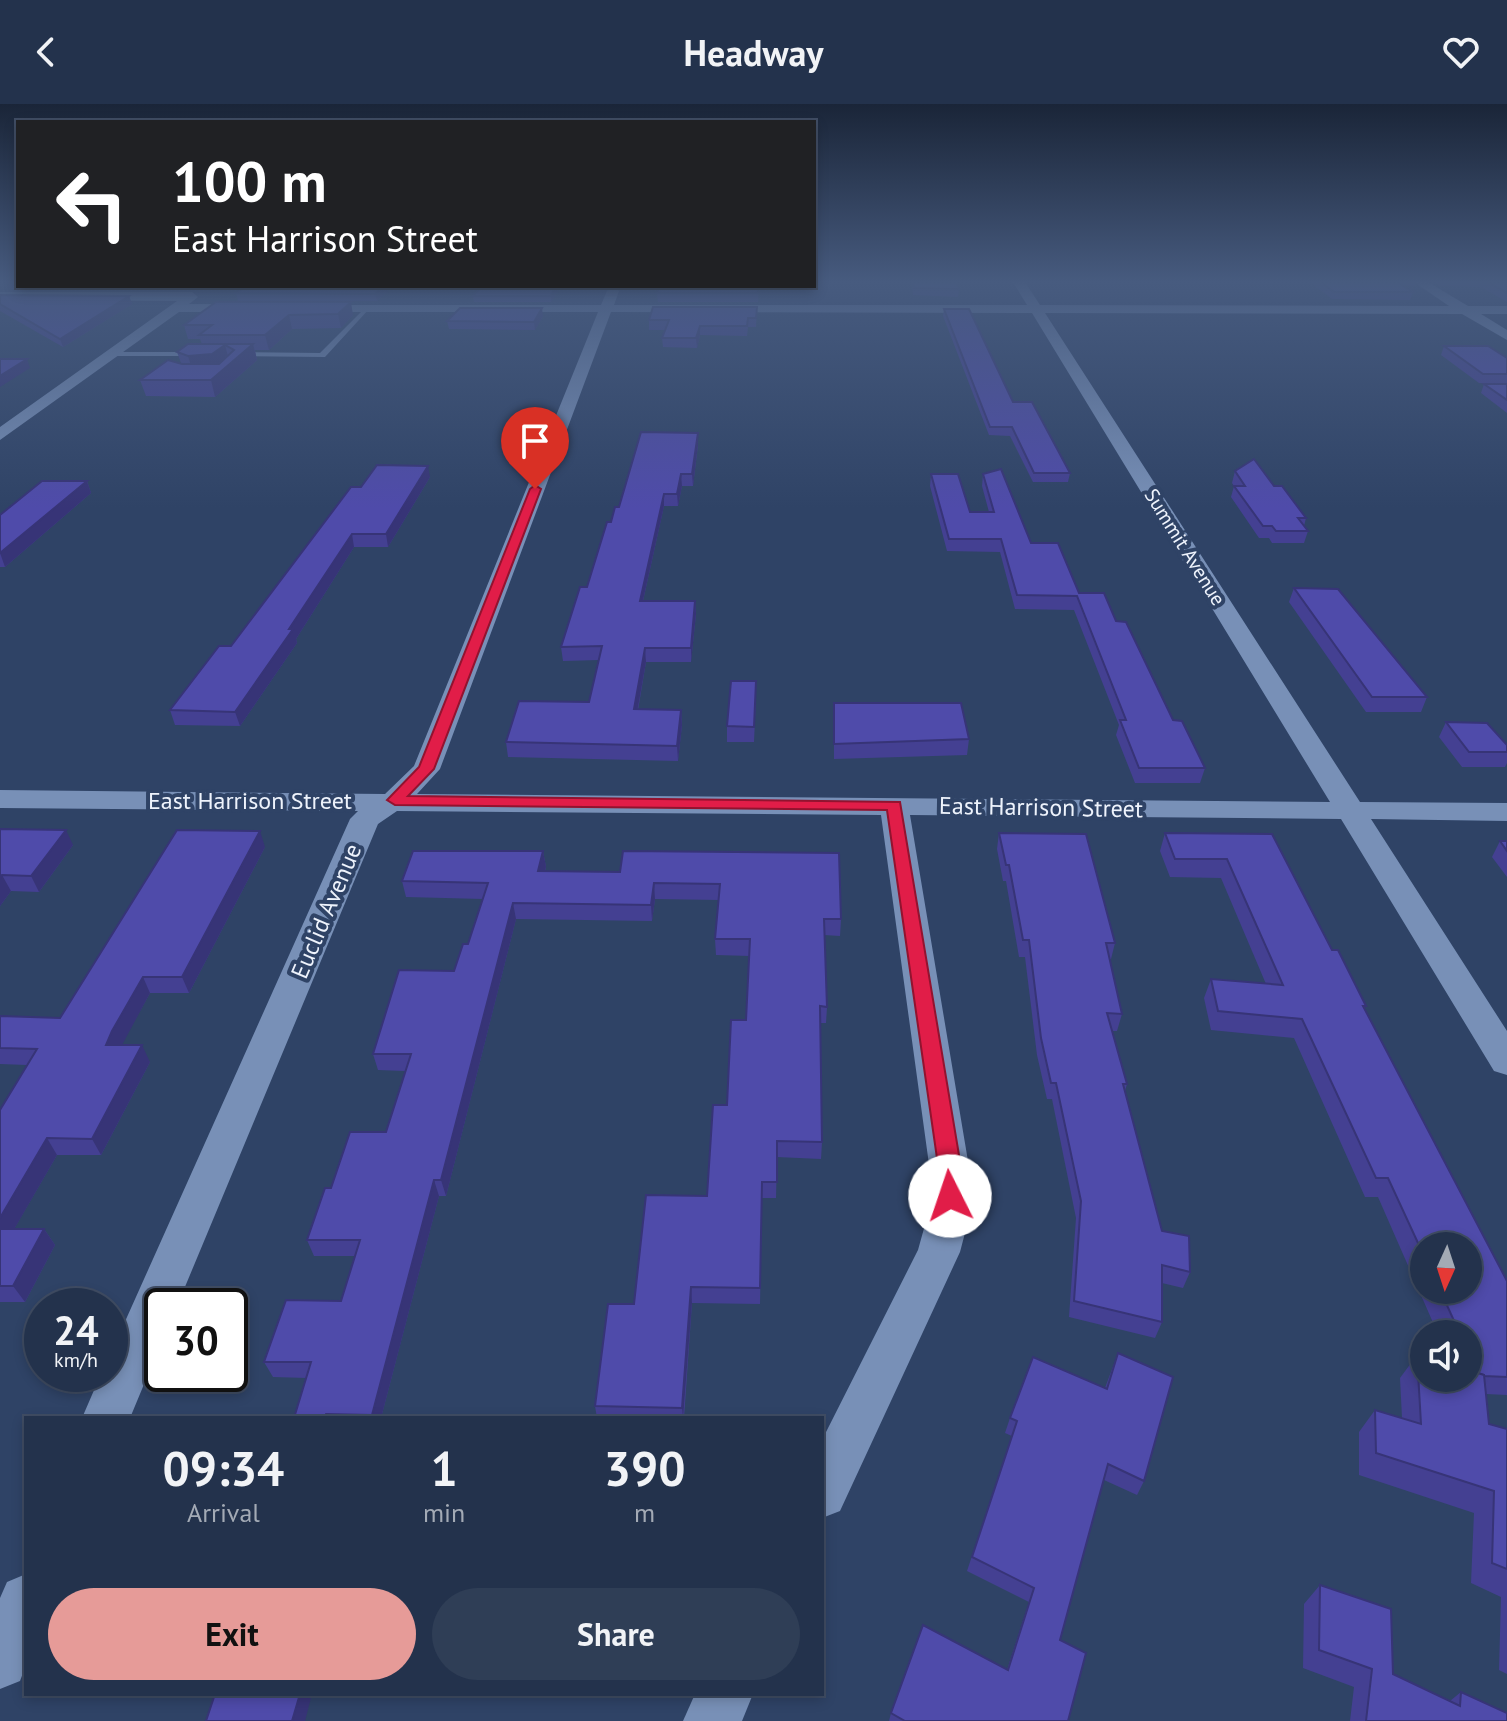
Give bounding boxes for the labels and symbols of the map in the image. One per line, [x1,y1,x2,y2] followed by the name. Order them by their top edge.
[501,407,569,489] pin
[1139,484,1231,610] street label: Summit Avenue
[148,785,352,816] street label: East Harrison Street
[939,790,1143,824] street label: East Harrison Street
[284,839,368,983] street label: Euclid Avenue
[908,1154,992,1238] position arrow
[1410,1232,1482,1304] north arrow
[144,1288,248,1392] speed limit sign: 30

